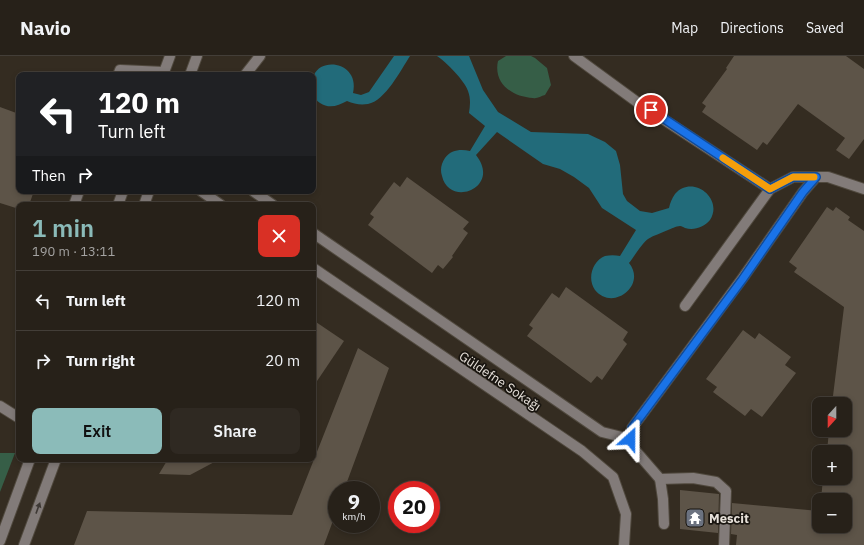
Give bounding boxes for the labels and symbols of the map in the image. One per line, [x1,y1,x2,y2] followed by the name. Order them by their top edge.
[634,93,668,127] pin
[456,347,544,415] street label: Güldefne Sokağı
[812,397,852,437] north arrow
[609,418,651,460] position arrow
[388,481,440,533] speed limit sign: 20
[35,502,41,514] one-way arrow
[684,507,706,529] temple icon: Mescit
[709,510,749,527] place label: Mescit

